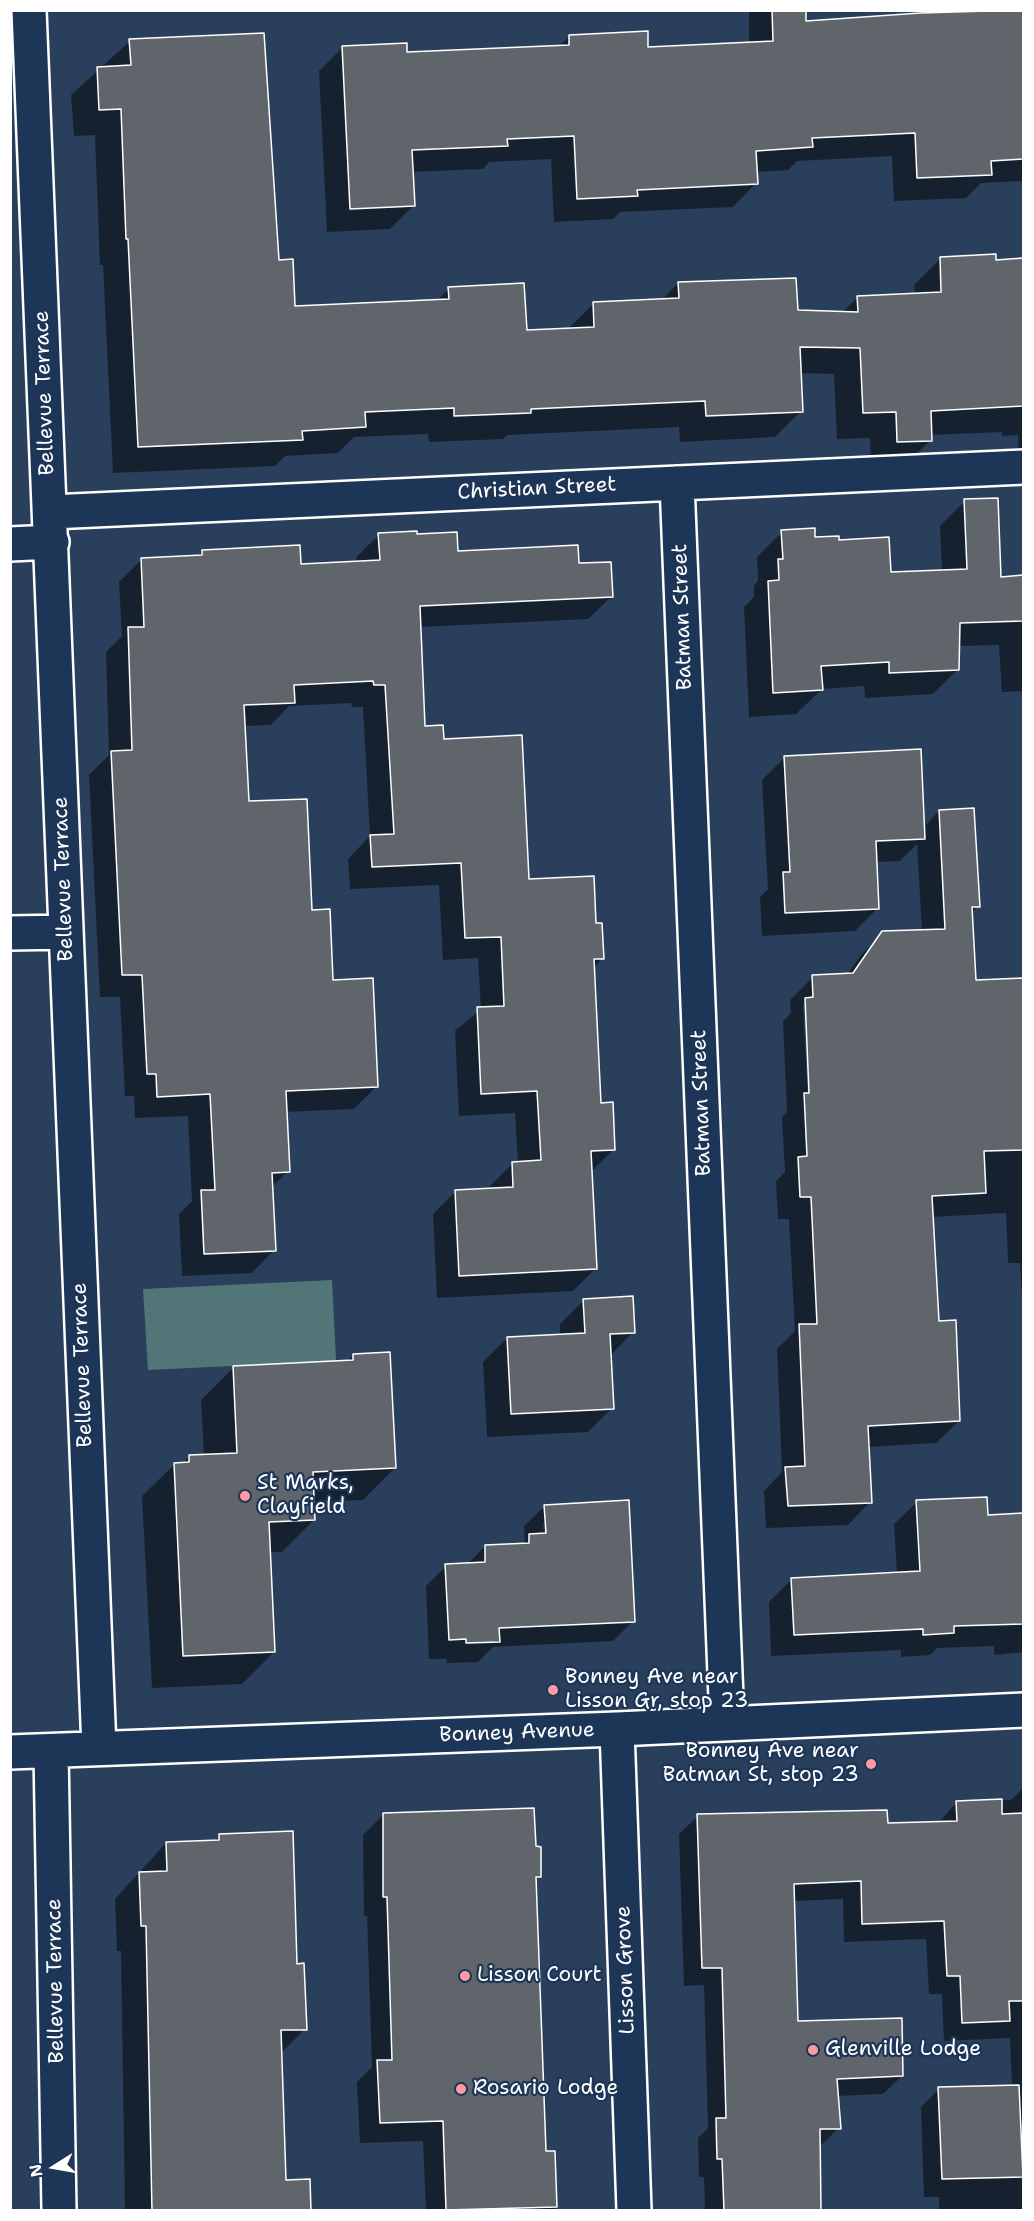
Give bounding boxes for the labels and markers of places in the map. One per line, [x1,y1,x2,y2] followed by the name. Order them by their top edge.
[257,1471,354,1521] place label: St Marks, Clayfield
[238,1489,252,1503] marker: St Marks, Clayfield
[565,1665,748,1715] place label: Bonney Ave near Lisson Gr, stop 23
[546,1683,560,1697] marker: Bonney Ave near Lisson Gr, stop 23
[663,1739,859,1789] place label: Bonney Ave near Batman St, stop 23
[864,1757,878,1771] marker: Bonney Ave near Batman St, stop 23
[477,1963,602,1989] place label: Lisson Court
[458,1969,472,1983] marker: Lisson Court
[825,2037,981,2063] place label: Glenville Lodge
[806,2043,820,2057] marker: Glenville Lodge
[473,2076,618,2102] place label: Rosario Lodge
[454,2082,468,2096] marker: Rosario Lodge

